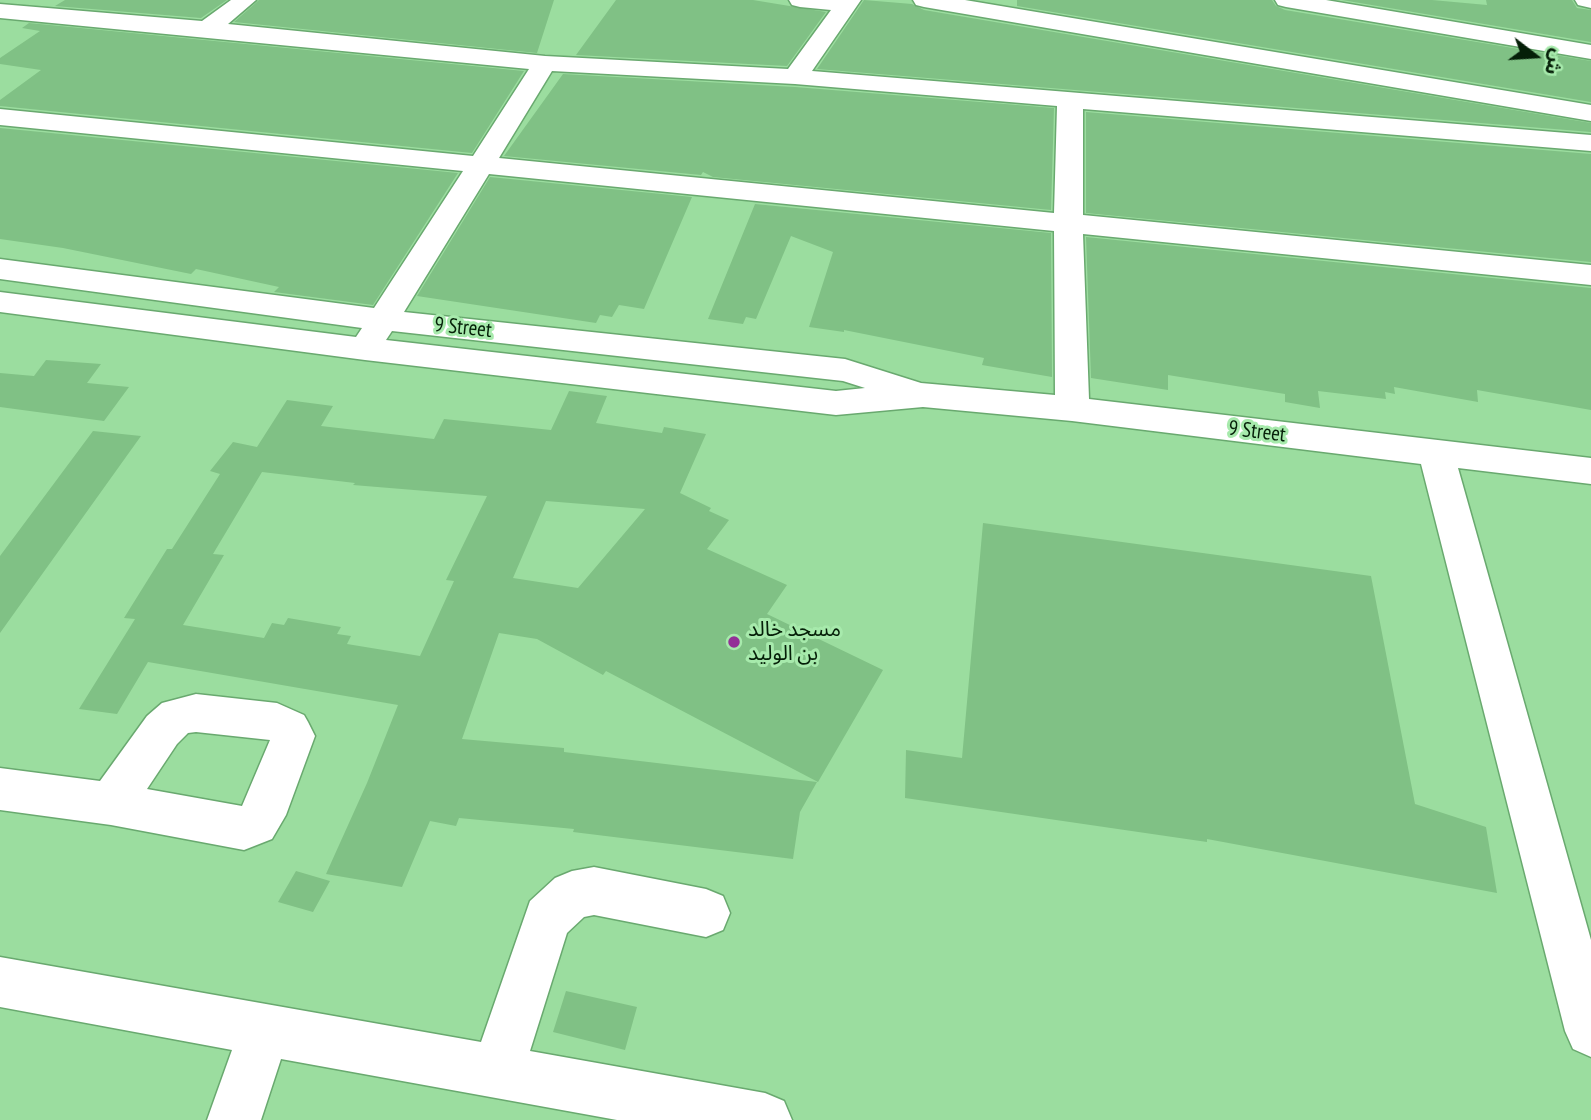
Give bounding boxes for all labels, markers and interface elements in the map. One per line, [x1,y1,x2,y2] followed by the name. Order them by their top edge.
[1500,21,1570,91] north arrow
[1540,46,1570,78] text: ش
[433,312,493,344] street label: 9 Street
[1227,416,1287,448] street label: 9 Street
[748,617,841,667] place label: مسجد خالد بن الوليد
[726,634,742,650] marker: مسجد خالد بن الوليد

